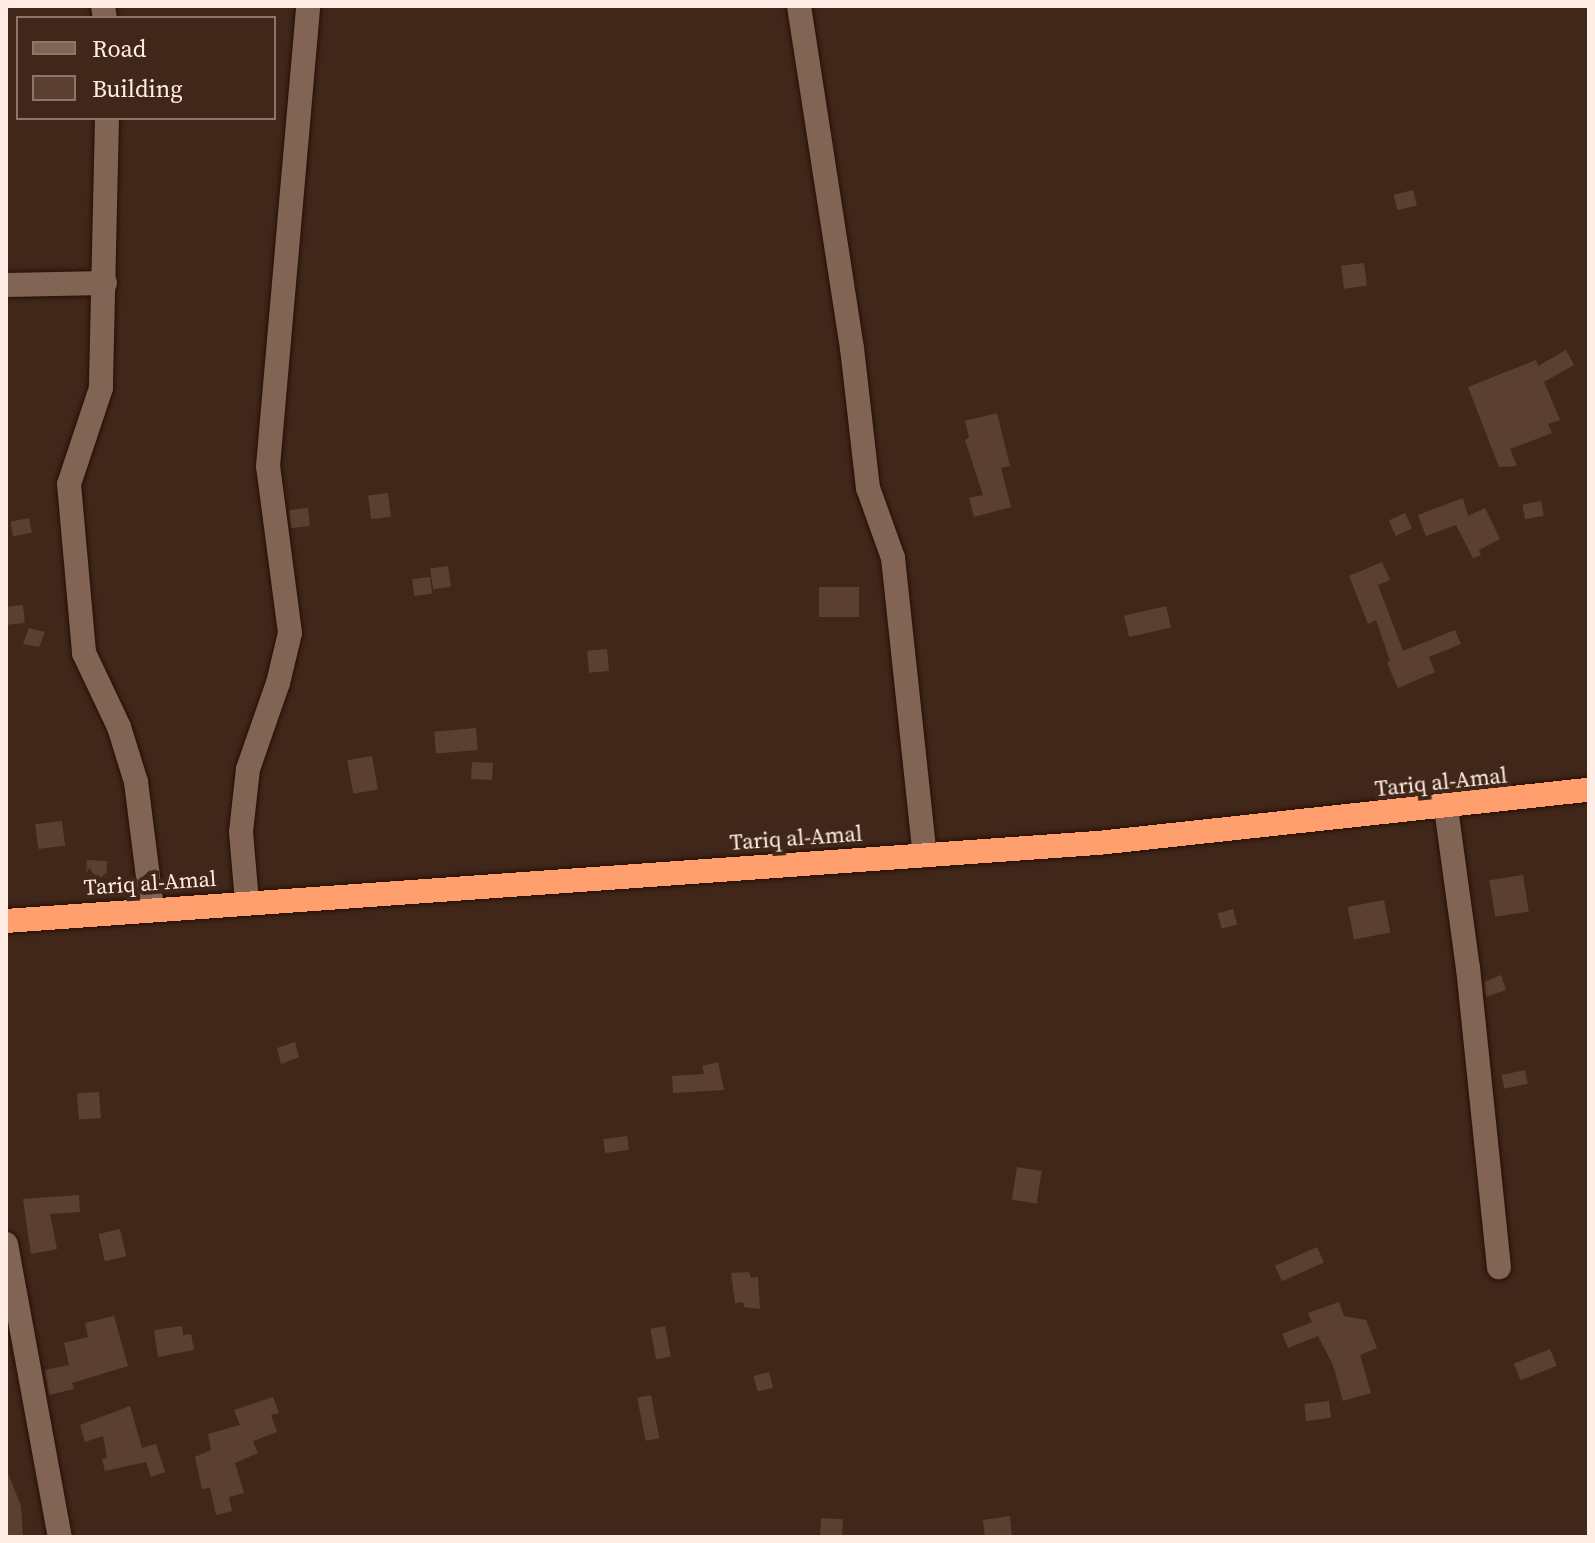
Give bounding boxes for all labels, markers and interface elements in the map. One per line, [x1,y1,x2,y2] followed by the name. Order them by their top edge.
[16,16,276,120] legend
[92,32,146,65] text: Road
[92,72,183,105] text: Building
[1374,762,1508,802] street label: Tariq al-Amal
[729,820,863,856] street label: Tariq al-Amal
[83,865,217,901] street label: Tariq al-Amal

